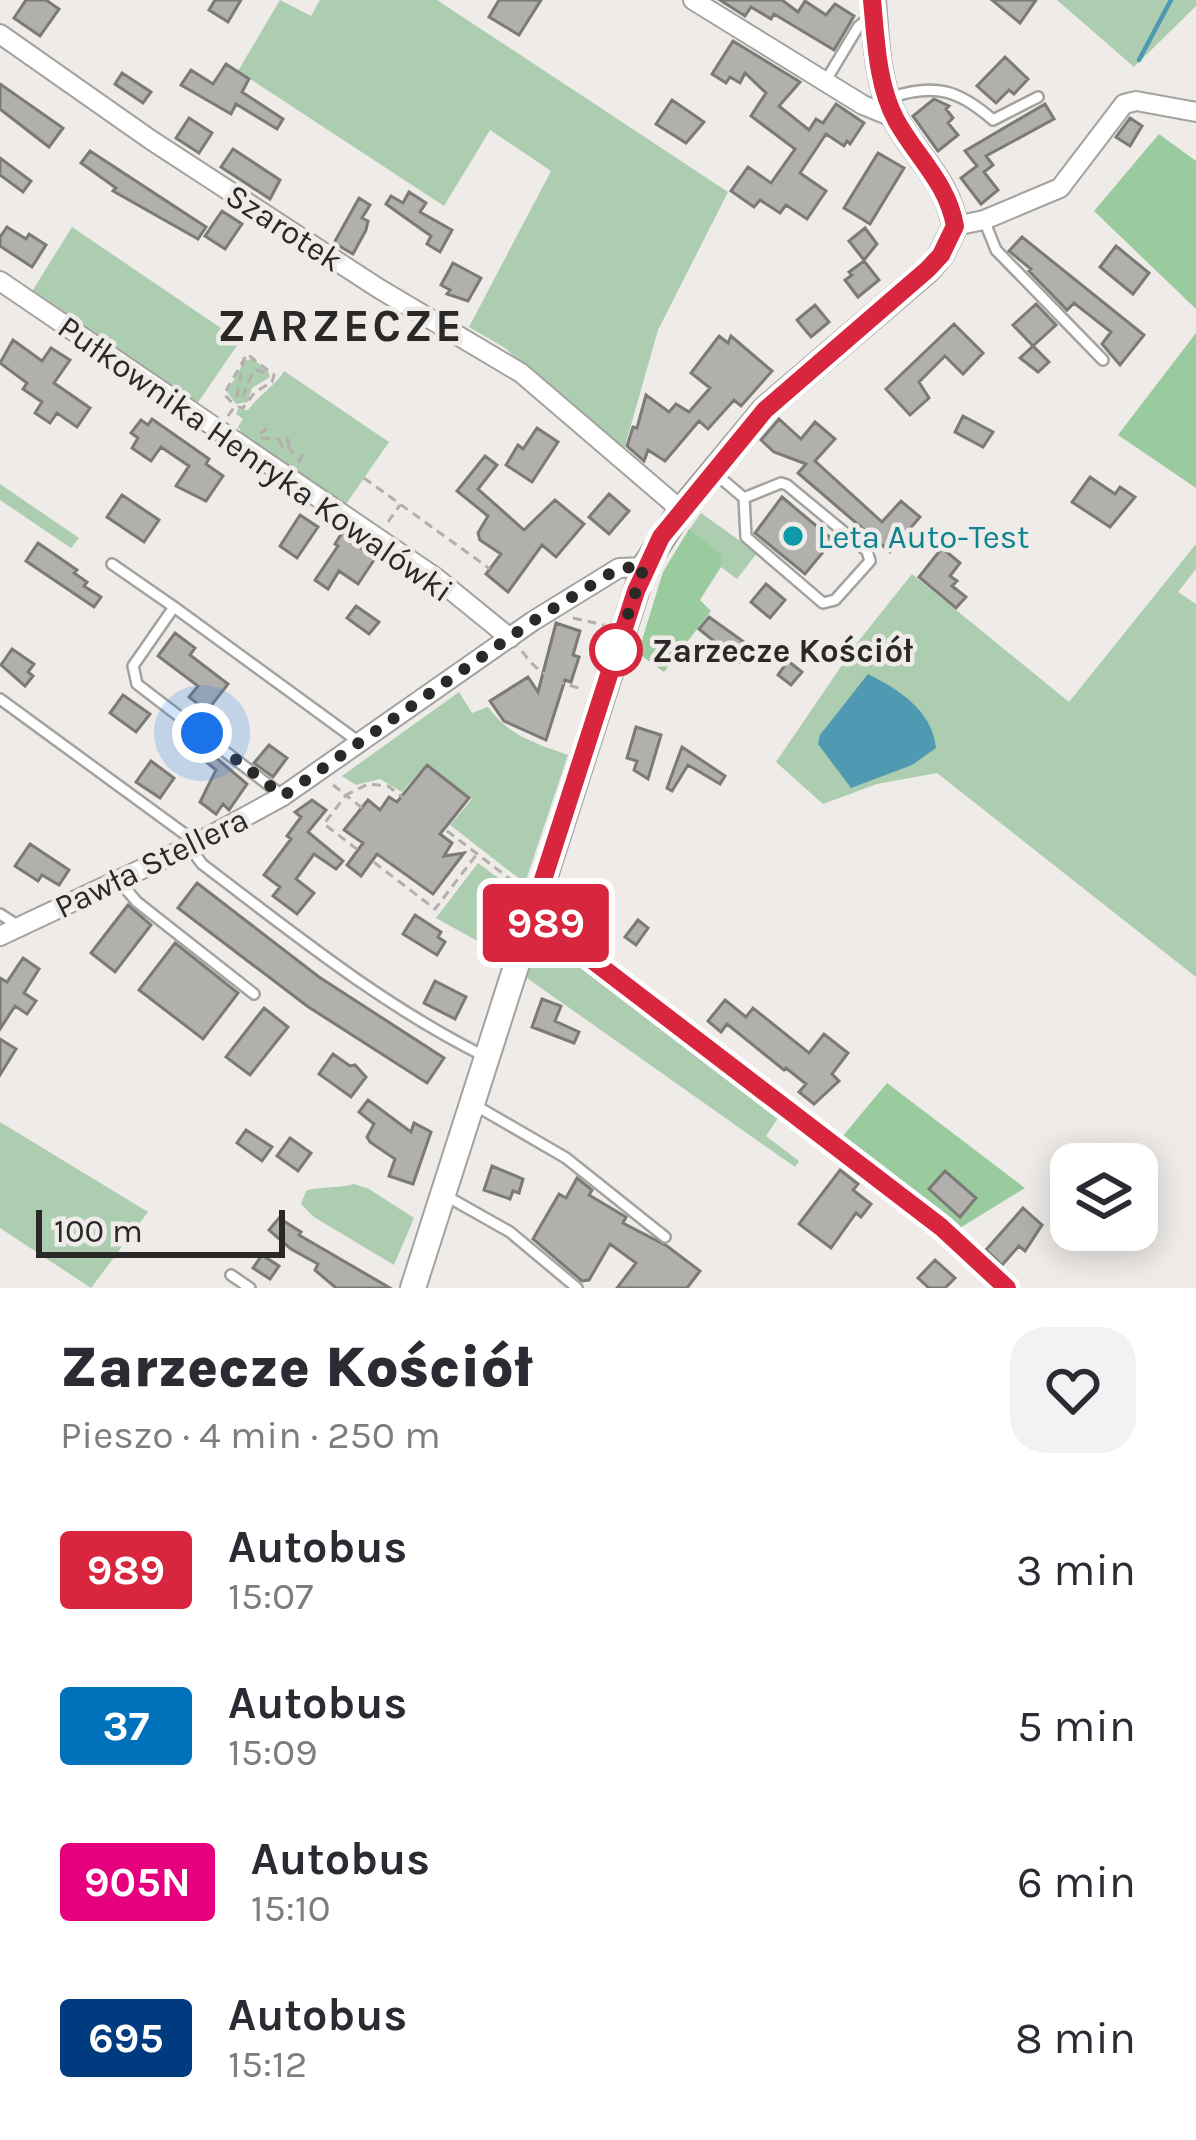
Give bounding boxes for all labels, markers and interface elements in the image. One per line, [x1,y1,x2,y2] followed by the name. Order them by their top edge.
[219,176,350,280] street label: Szarotek
[217,300,465,352] district label: ZARZECZE
[51,308,460,610] street label: Pułkownika Henryka Kowalówki
[817,518,1029,556] place label: Leta Auto-Test
[780,523,806,549] marker: Leta Auto-Test
[591,625,641,675] marker: Zarzecze Kościół
[652,632,913,670] place label: Zarzecze Kościół
[172,703,232,763] your location
[49,800,254,926] street label: Pawła Stellera
[477,884,615,962] line badge: 989
[507,898,585,948] text: 989
[1050,1143,1158,1251] map controls
[1050,1143,1158,1251] button: layers
[36,1204,285,1257] scale bar
[54,1212,143,1250] text: 100 m
[1010,1327,1136,1453] button: heart
[60,1334,533,1400] text: Zarzecze Kościół
[60,1412,441,1458] text: Pieszo · 4 min · 250 m
[228,1521,407,1573] text: Autobus
[1016,1544,1136,1596] text: 3 min
[87,1545,165,1595] text: 989
[228,1573,313,1619] text: 15:07
[228,1677,407,1729] text: Autobus
[1017,1700,1136,1752] text: 5 min
[102,1701,150,1751] text: 37
[228,1729,318,1775] text: 15:09
[251,1833,430,1885] text: Autobus
[1017,1856,1136,1908] text: 6 min
[84,1857,191,1907] text: 905N
[251,1885,331,1931] text: 15:10
[228,1989,407,2041] text: Autobus
[1015,2012,1136,2064] text: 8 min
[88,2013,164,2063] text: 695
[228,2041,307,2087] text: 15:12

